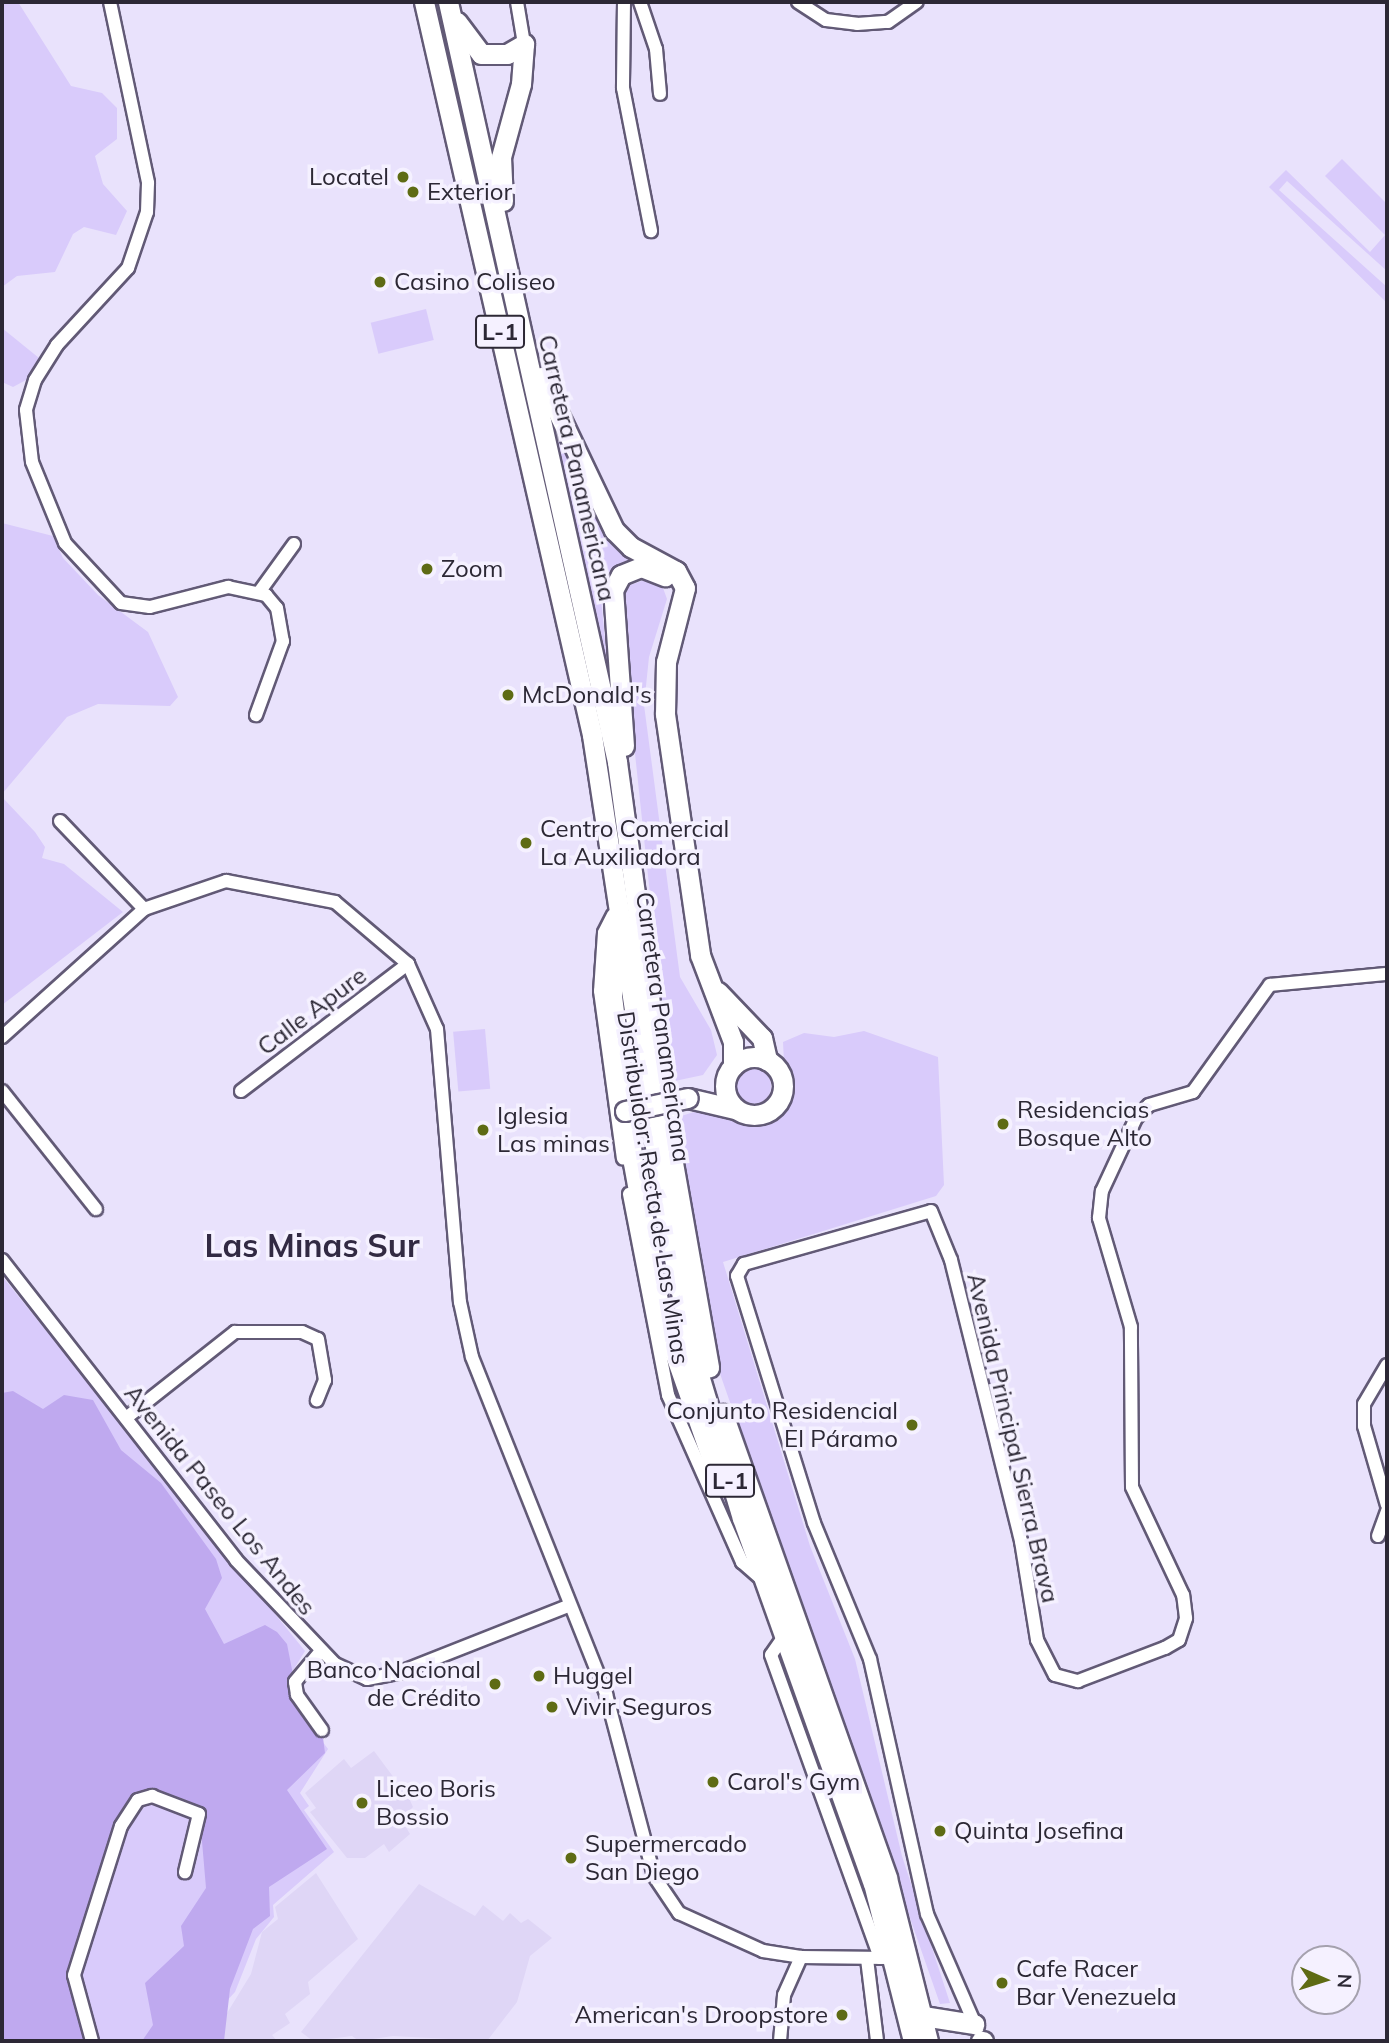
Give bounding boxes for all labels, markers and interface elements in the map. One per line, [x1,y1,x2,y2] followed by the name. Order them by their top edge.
[309,163,389,191] place label: Locatel
[395,169,411,185] marker: Locatel
[427,178,512,206] place label: Exterior
[405,184,421,200] marker: Exterior
[394,268,555,296] place label: Casino Coliseo
[372,274,388,290] marker: Casino Coliseo
[474,312,526,352] road number: L-1
[532,332,622,604] street label: Carretera Panamericana
[441,555,503,583] place label: Zoom
[419,561,435,577] marker: Zoom
[522,681,652,709] place label: McDonald's
[500,687,516,703] marker: McDonald's
[540,815,729,871] place label: Centro Comercial La Auxiliadora
[518,835,534,851] marker: Centro Comercial La Auxiliadora
[630,890,696,1164] street label: Carretera Panamericana
[252,961,372,1061] street label: Calle Apure
[611,1009,695,1367] street label: Distribuidor: Recta de Las Minas
[1017,1096,1152,1152] place label: Residencias Bosque Alto
[497,1102,610,1158] place label: Iglesia Las minas
[995,1116,1011,1132] marker: Residencias Bosque Alto
[475,1122,491,1138] marker: Iglesia Las minas
[205,1226,419,1264] district label: Las Minas Sur
[961,1270,1065,1606] street label: Avenida Principal Sierra Brava
[118,1379,322,1621] street label: Avenida Paseo Los Andes
[667,1397,898,1453] place label: Conjunto Residencial El Páramo
[904,1417,920,1433] marker: Conjunto Residencial El Páramo
[704,1462,756,1500] road number: L-1
[307,1656,481,1712] place label: Banco Nacional de Crédito
[553,1662,633,1690] place label: Huggel
[531,1668,547,1684] marker: Huggel
[487,1676,503,1692] marker: Banco Nacional de Crédito
[566,1693,712,1721] place label: Vivir Seguros
[544,1699,560,1715] marker: Vivir Seguros
[727,1768,860,1796] place label: Carol's Gym
[705,1774,721,1790] marker: Carol's Gym
[376,1775,496,1831] place label: Liceo Boris Bossio
[354,1795,370,1811] marker: Liceo Boris Bossio
[954,1817,1124,1845] place label: Quinta Josefina
[932,1823,948,1839] marker: Quinta Josefina
[585,1830,747,1886] place label: Supermercado San Diego
[563,1850,579,1866] marker: Supermercado San Diego
[1291,1945,1361,2015] north arrow
[1016,1955,1177,2011] place label: Cafe Racer Bar Venezuela
[1333,1973,1357,1989] text: N
[994,1975,1010,1991] marker: Cafe Racer Bar Venezuela
[574,2001,828,2029] place label: American's Droopstore
[834,2007,850,2023] marker: American's Droopstore

